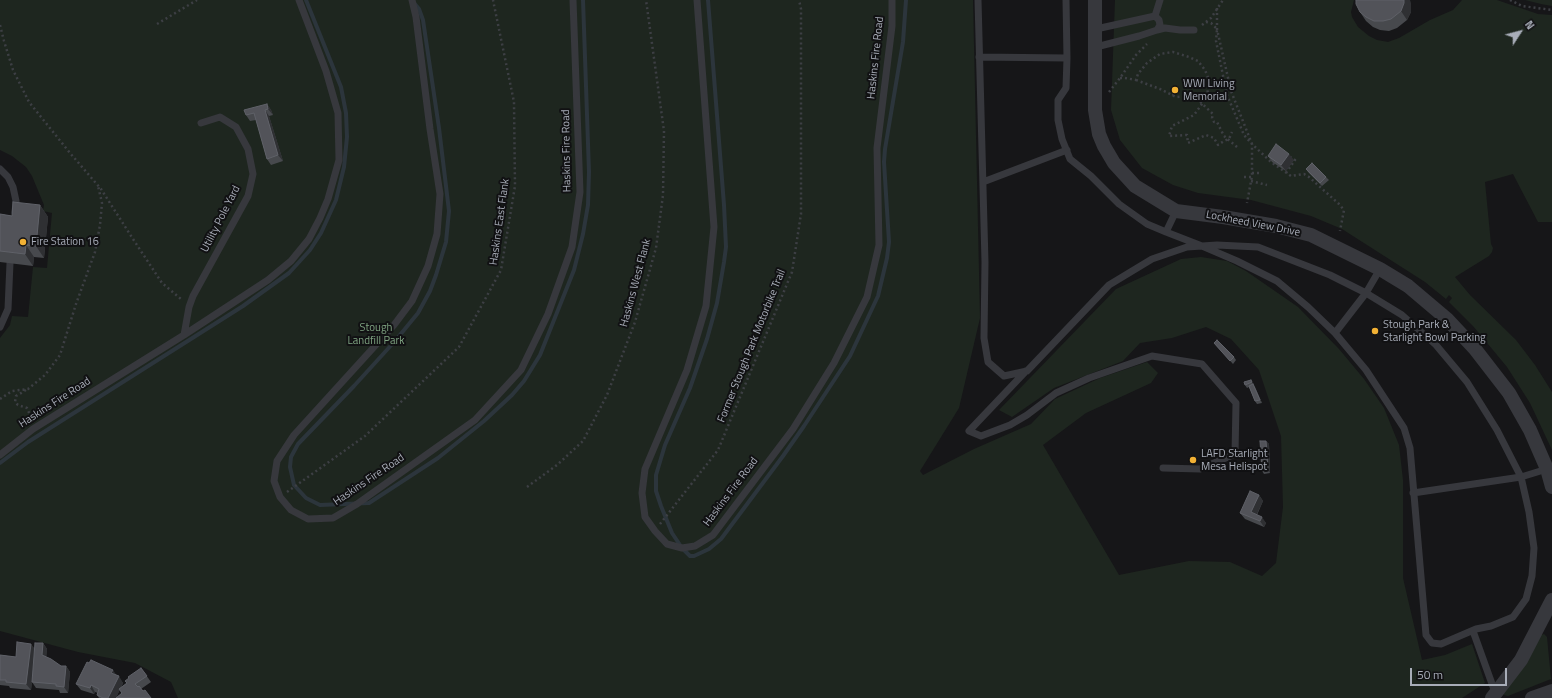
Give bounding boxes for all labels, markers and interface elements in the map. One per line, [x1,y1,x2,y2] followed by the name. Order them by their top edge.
[1500,12,1540,52] north arrow
[865,16,887,100] street label: Haskins Fire Road
[1521,17,1538,33] text: N
[1183,77,1235,103] place label: WWI Living Memorial
[1170,85,1180,95] marker: WWI Living Memorial
[560,109,574,193] street label: Haskins Fire Road
[487,178,513,266] street label: Haskins East Flank
[199,184,243,254] street label: Utility Pole Yard
[1205,208,1301,240] street label: Lockheed View Drive
[31,235,99,249] place label: Fire Station 16
[18,237,28,247] marker: Fire Station 16
[618,238,654,328] street label: Haskins West Flank
[715,268,789,424] street label: Former Stough Park Motorbike Trail
[1383,318,1486,344] place label: Stough Park & Starlight Bowl Parking
[347,321,405,347] park label: Stough Landfill Park
[1370,326,1380,336] marker: Stough Park & Starlight Bowl Parking
[17,375,93,431] street label: Haskins Fire Road
[1201,447,1268,473] place label: LAFD Starlight Mesa Helispot
[331,451,407,509] street label: Haskins Fire Road
[701,455,761,529] street label: Haskins Fire Road
[1188,455,1198,465] marker: LAFD Starlight Mesa Helispot
[1412,660,1509,686] scale bar
[1417,665,1443,684] text: 50 m

